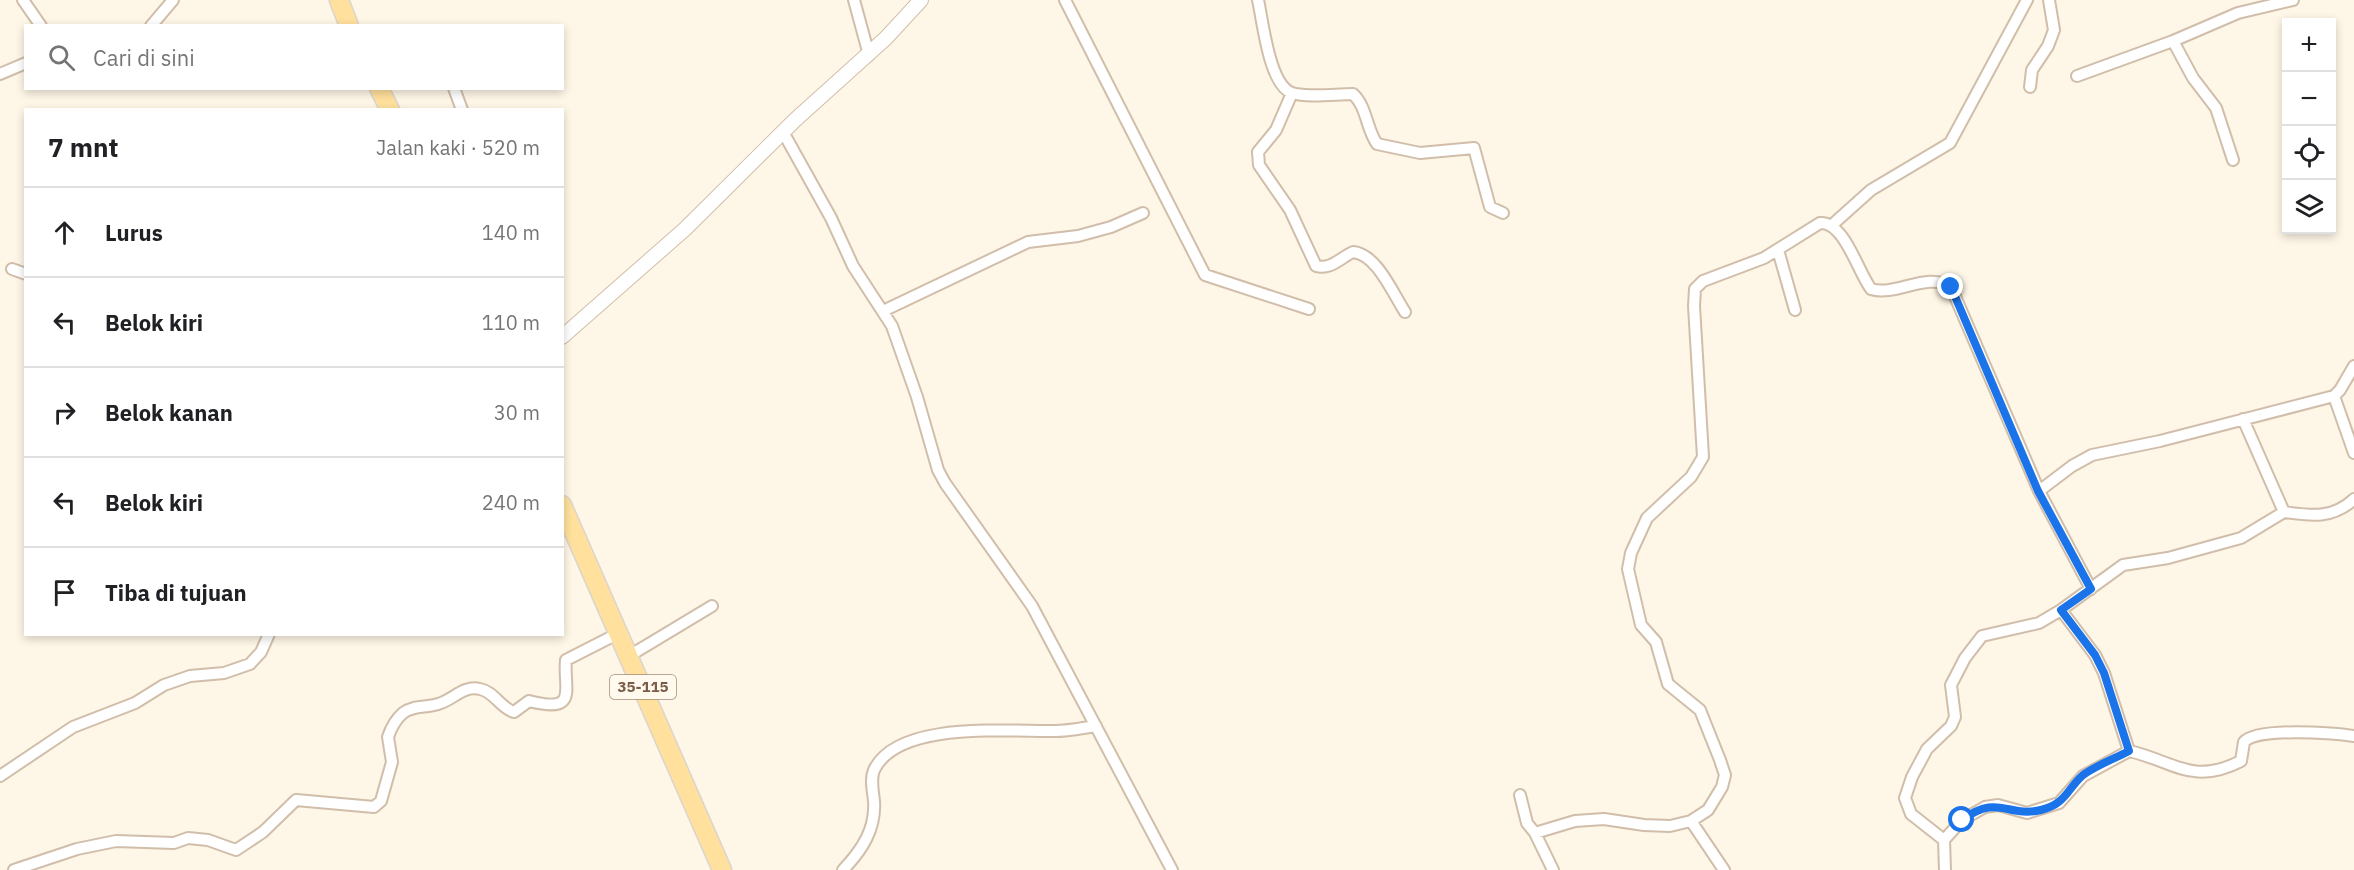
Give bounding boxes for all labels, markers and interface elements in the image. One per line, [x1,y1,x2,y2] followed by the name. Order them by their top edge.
[2282,18,2336,234] map controls
[2282,18,2336,72] button: +
[24,24,564,90] search box
[45,41,78,74] icon: search
[93,43,195,72] text: Cari di sini
[2282,72,2336,126] button: −
[2282,126,2336,180] button: locate
[48,130,118,164] text: 7 mnt
[376,134,540,161] text: Jalan kaki · 520 m
[2282,180,2336,234] button: layers
[48,216,81,249] icon: ahead
[105,218,163,247] text: Lurus
[482,219,540,246] text: 140 m
[1937,273,1963,299] route end
[48,306,81,339] icon: left
[105,308,203,337] text: Belok kiri
[482,309,540,336] text: 110 m
[48,396,81,429] icon: right
[105,398,233,427] text: Belok kanan
[494,399,540,426] text: 30 m
[48,486,81,519] icon: left
[105,488,203,517] text: Belok kiri
[482,489,540,516] text: 240 m
[48,576,81,609] icon: arrive
[105,578,247,607] text: Tiba di tujuan
[610,675,676,699] road number: 35-115
[1948,806,1974,832] route start

